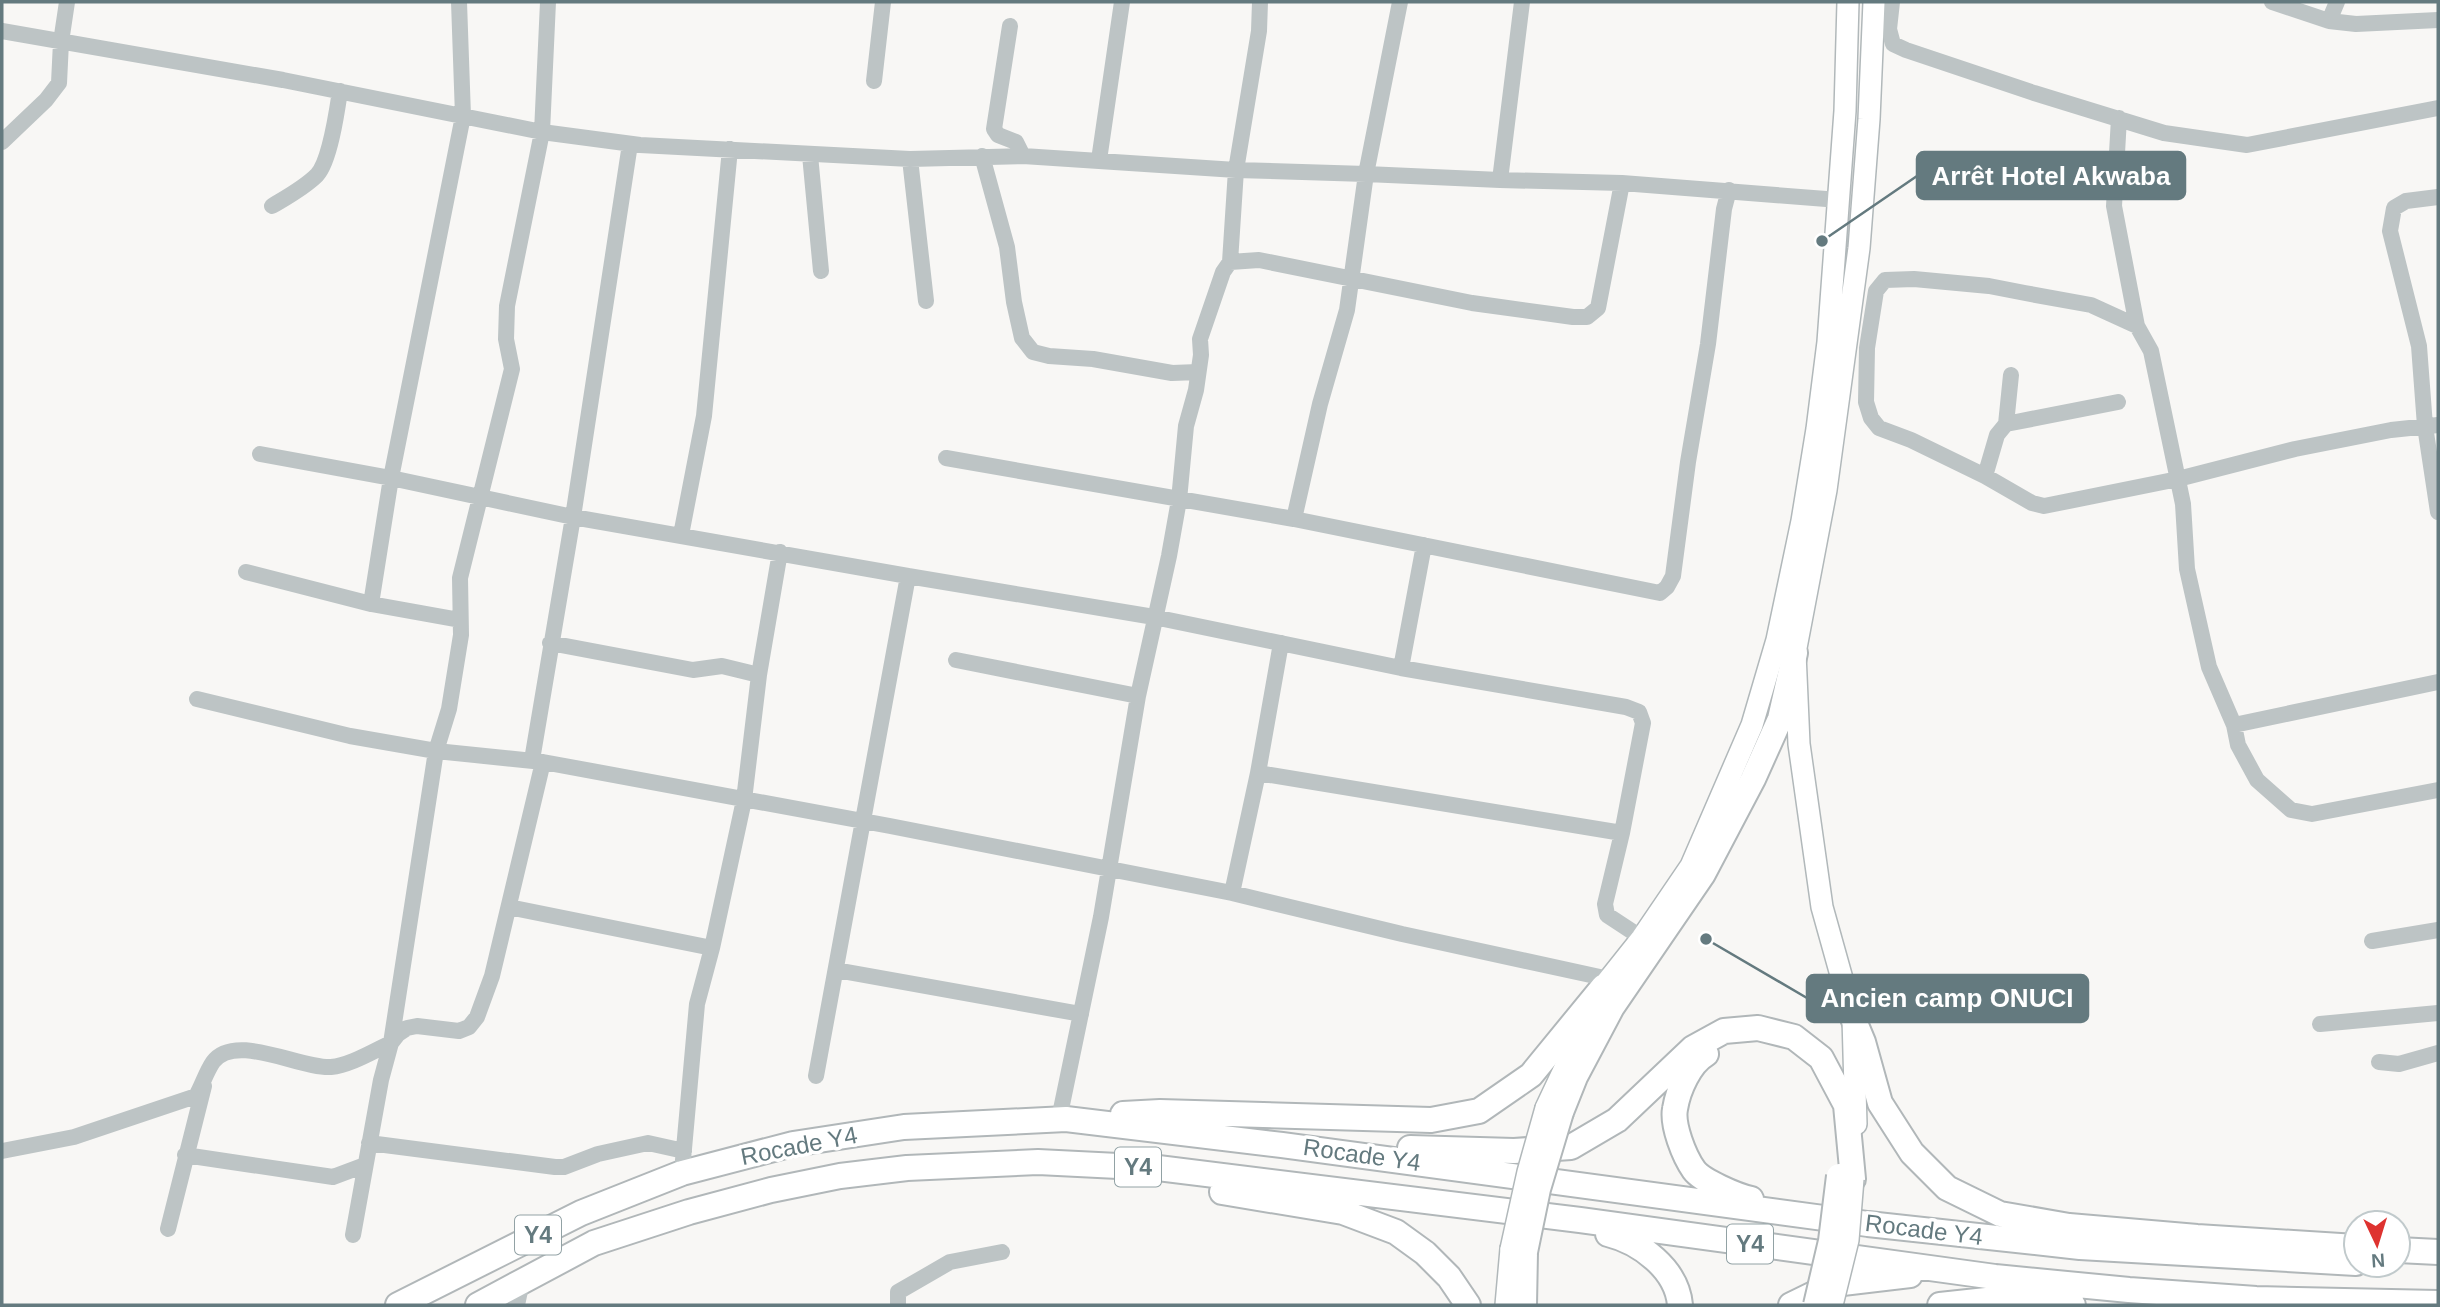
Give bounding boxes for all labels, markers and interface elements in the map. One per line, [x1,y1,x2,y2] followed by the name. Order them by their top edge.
[1917,152,2185,199] callout: Arrêt Hotel Akwaba
[1932,161,2171,191] text: Arrêt Hotel Akwaba
[1807,975,2088,1022] callout: Ancien camp ONUCI
[1821,983,2073,1013] text: Ancien camp ONUCI
[738,1121,860,1170] street label: Rocade Y4
[1302,1133,1423,1176] street label: Rocade Y4
[1115,1148,1161,1186] road number: Y4
[1864,1209,1984,1250] street label: Rocade Y4
[2342,1209,2412,1279] north arrow
[515,1216,561,1254] road number: Y4
[1727,1224,1773,1264] road number: Y4
[2371,1250,2386,1271] text: N

